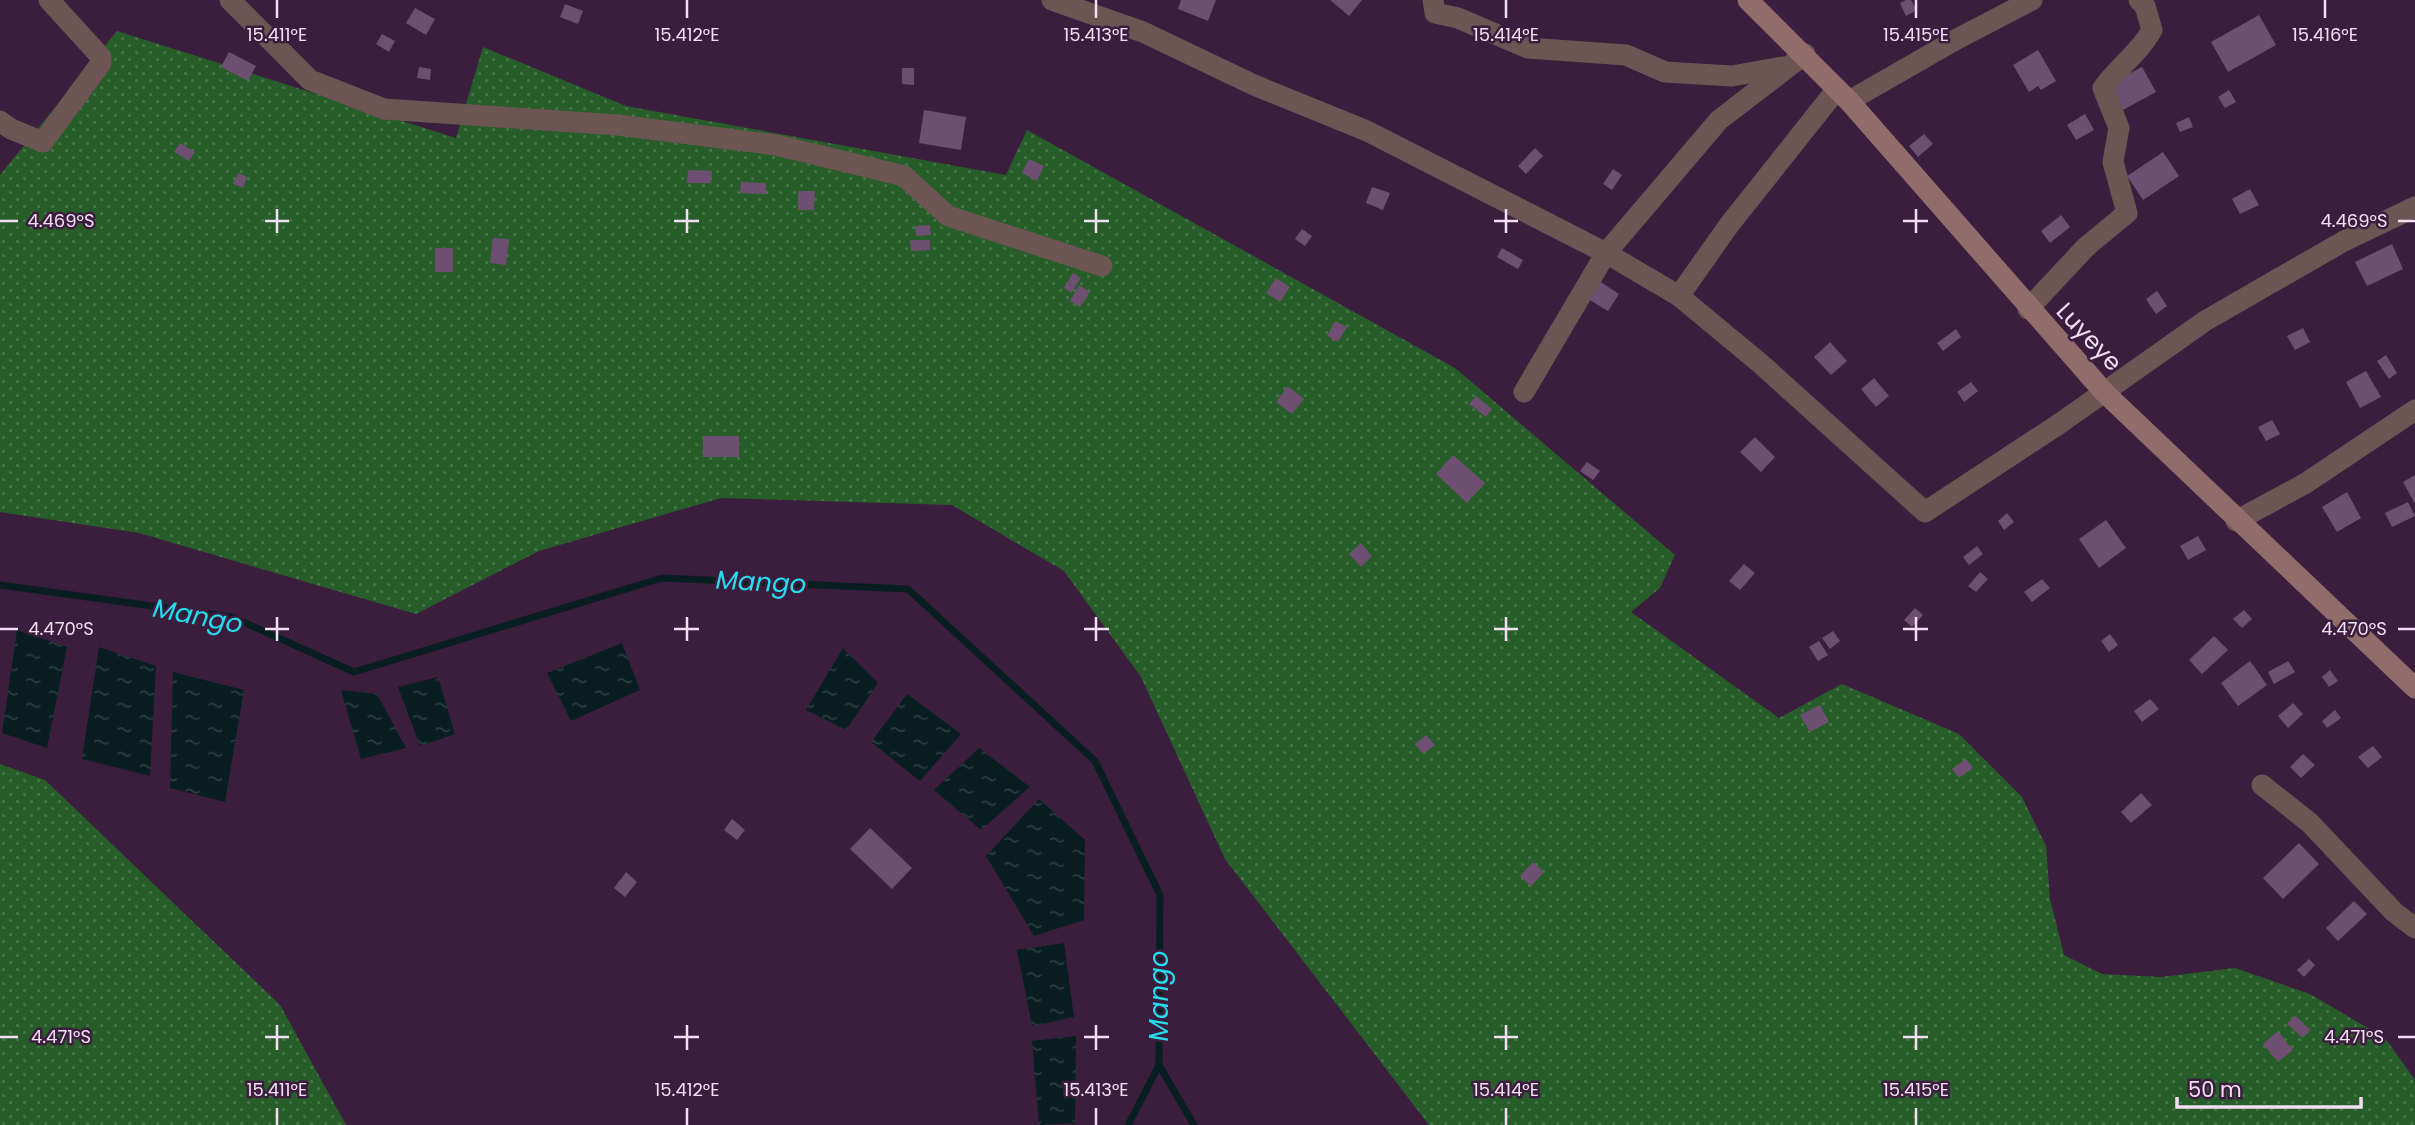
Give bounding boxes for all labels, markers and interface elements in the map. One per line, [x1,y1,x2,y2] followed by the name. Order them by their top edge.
[247,22,307,47] text: 15.411°E
[655,22,719,47] text: 15.412°E
[1063,22,1129,47] text: 15.413°E
[1473,22,1539,47] text: 15.414°E
[1883,22,1949,47] text: 15.415°E
[2292,22,2358,47] text: 15.416°E
[27,208,95,233] text: 4.469°S
[2320,208,2388,233] text: 4.469°S
[2049,295,2130,378] street label: Luyeye
[715,562,807,602] water label: Mango
[150,590,246,642] water label: Mango
[28,616,94,641] text: 4.470°S
[2321,616,2387,641] text: 4.470°S
[1141,951,1177,1041] water label: Mango
[31,1024,91,1049] text: 4.471°S
[2324,1024,2384,1049] text: 4.471°S
[2177,1066,2361,1110] scale bar
[2188,1075,2242,1104] text: 50 m
[247,1077,307,1102] text: 15.411°E
[655,1077,719,1102] text: 15.412°E
[1063,1077,1129,1102] text: 15.413°E
[1473,1077,1539,1102] text: 15.414°E
[1883,1077,1949,1102] text: 15.415°E

